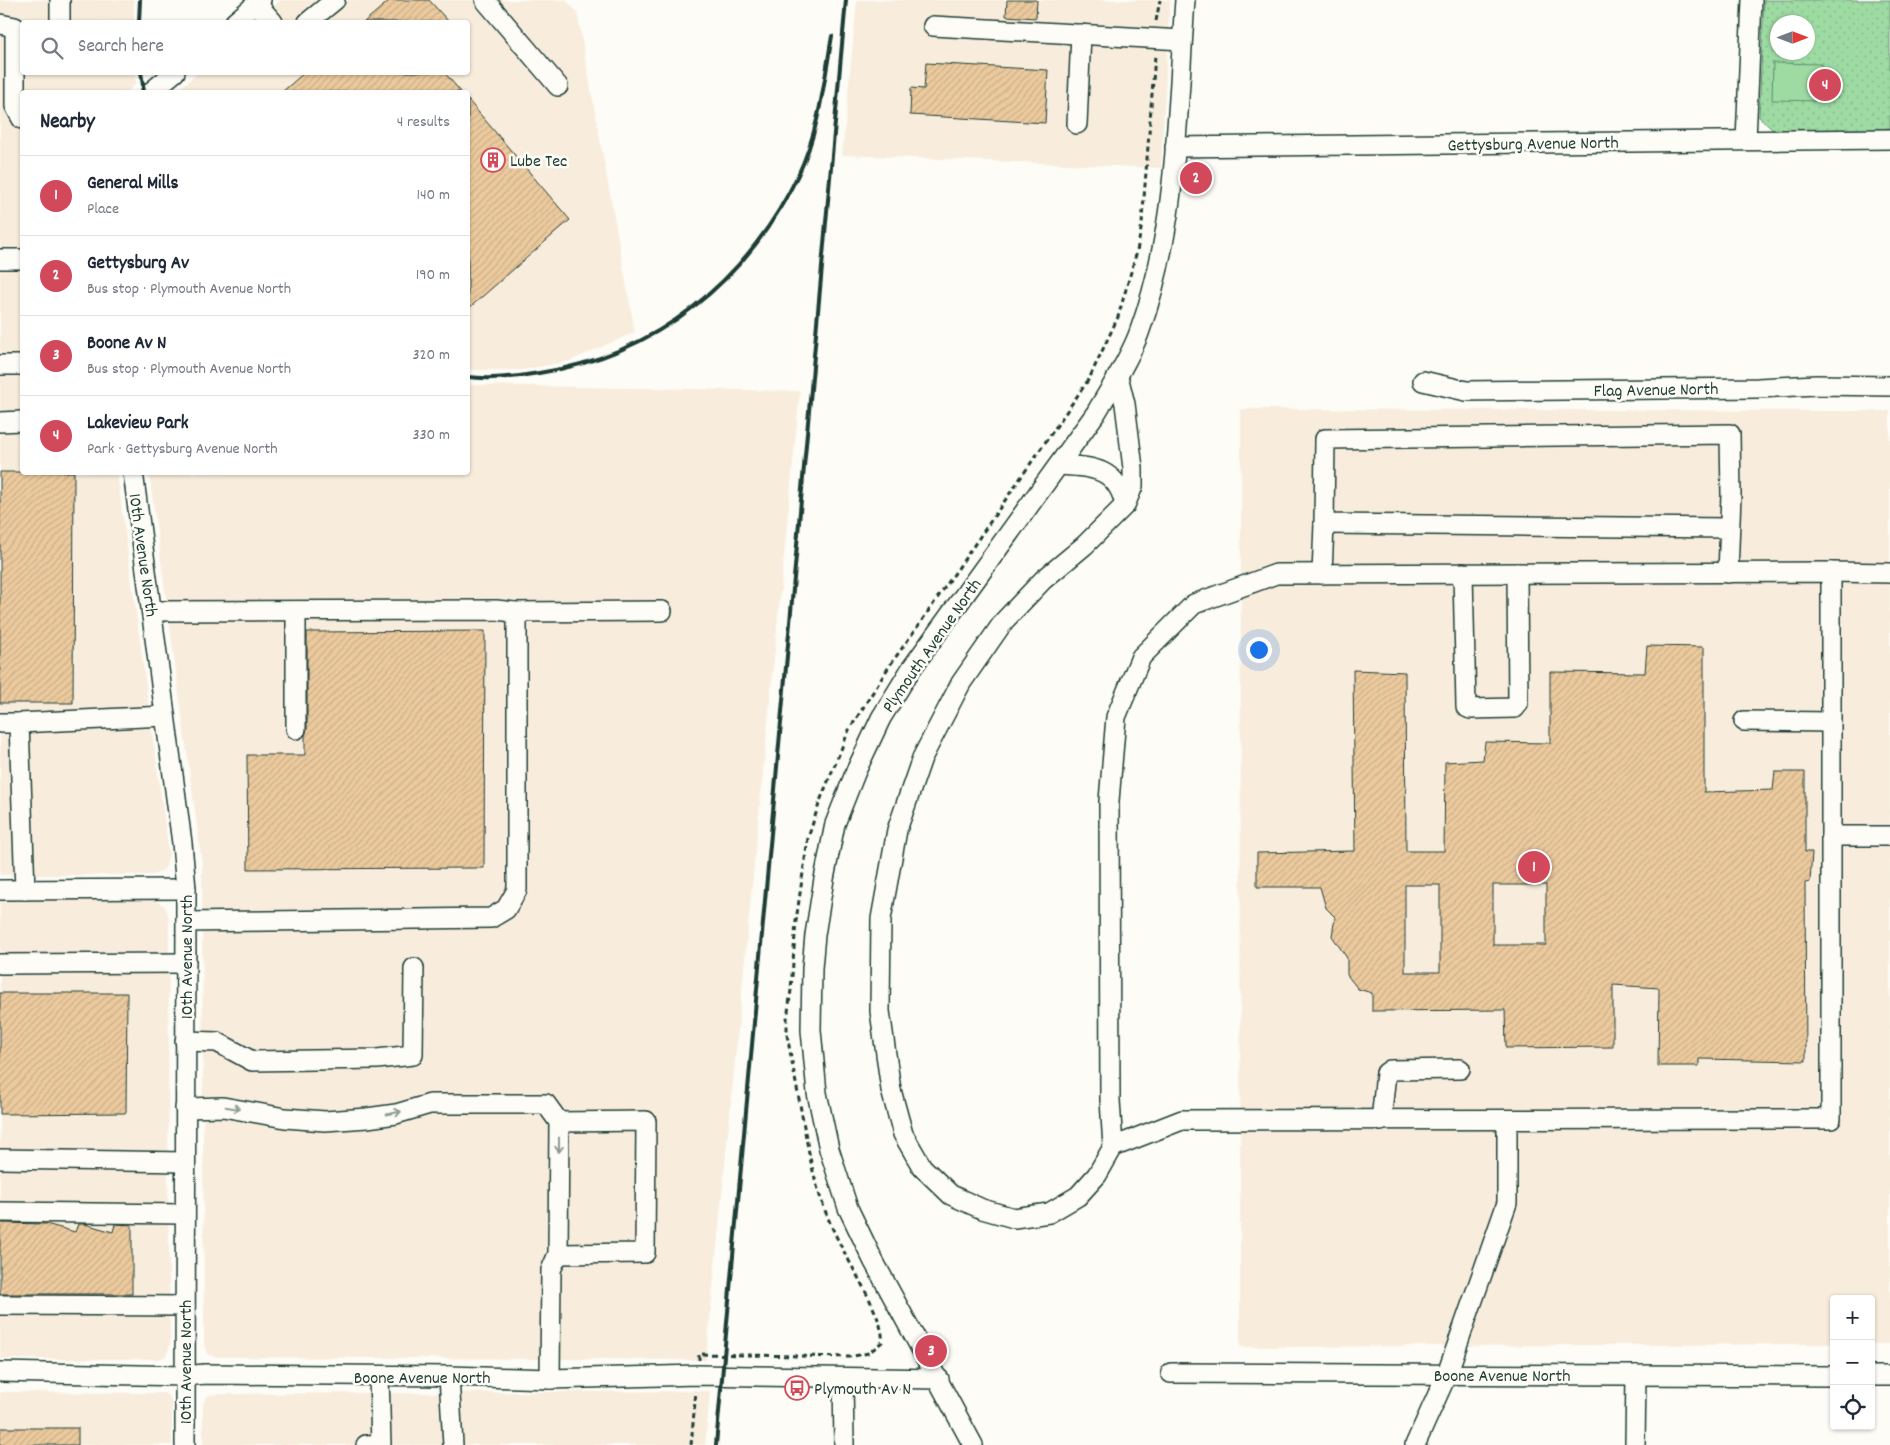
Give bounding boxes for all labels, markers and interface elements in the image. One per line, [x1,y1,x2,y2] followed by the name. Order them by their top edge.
[1770,15,1815,60] north arrow
[20,20,470,75] search box
[38,34,66,62] icon: search
[78,34,164,61] text: Search here
[1809,66,1841,104] pin: 4
[40,108,95,138] text: Nearby
[397,111,450,134] text: 4 results
[1447,132,1619,159] street label: Gettysburg Avenue North
[480,147,506,173] building icon: Lube Tec
[510,150,567,175] place label: Lube Tec
[1180,159,1212,197] pin: 2
[87,171,179,198] text: General Mills
[54,184,58,207] text: 1
[416,184,450,207] text: 140 m
[87,198,119,221] text: Place
[87,251,189,278] text: Gettysburg Av
[53,264,60,287] text: 2
[416,264,450,287] text: 190 m
[87,278,291,301] text: Bus stop · Plymouth Avenue North
[87,331,166,358] text: Boone Av N
[52,344,60,367] text: 3
[413,344,450,367] text: 320 m
[87,358,291,381] text: Bus stop · Plymouth Avenue North
[1594,378,1719,405] street label: Flag Avenue North
[87,411,189,438] text: Lakeview Park
[53,424,59,447] text: 4
[412,424,450,447] text: 330 m
[87,438,277,461] text: Park · Gettysburg Avenue North
[120,492,163,619] street label: 10th Avenue North
[877,574,989,719] street label: Plymouth Avenue North
[1246,637,1272,663] your location
[1518,848,1550,886] pin: 1
[176,895,201,1019] street label: 10th Avenue North
[225,1104,241,1114] one-way arrow
[386,1108,402,1118] one-way arrow
[554,1136,564,1153] one-way arrow
[1830,1295,1875,1430] map controls
[1830,1295,1875,1340] button: +
[175,1300,200,1424] street label: 10th Avenue North
[915,1332,947,1370] pin: 3
[1830,1340,1875,1385] button: −
[1434,1365,1570,1390] street label: Boone Avenue North
[354,1367,490,1392] street label: Boone Avenue North
[784,1375,810,1401] bus stop icon: Plymouth Av N
[814,1378,911,1403] place label: Plymouth Av N
[1830,1385,1875,1430] button: locate

